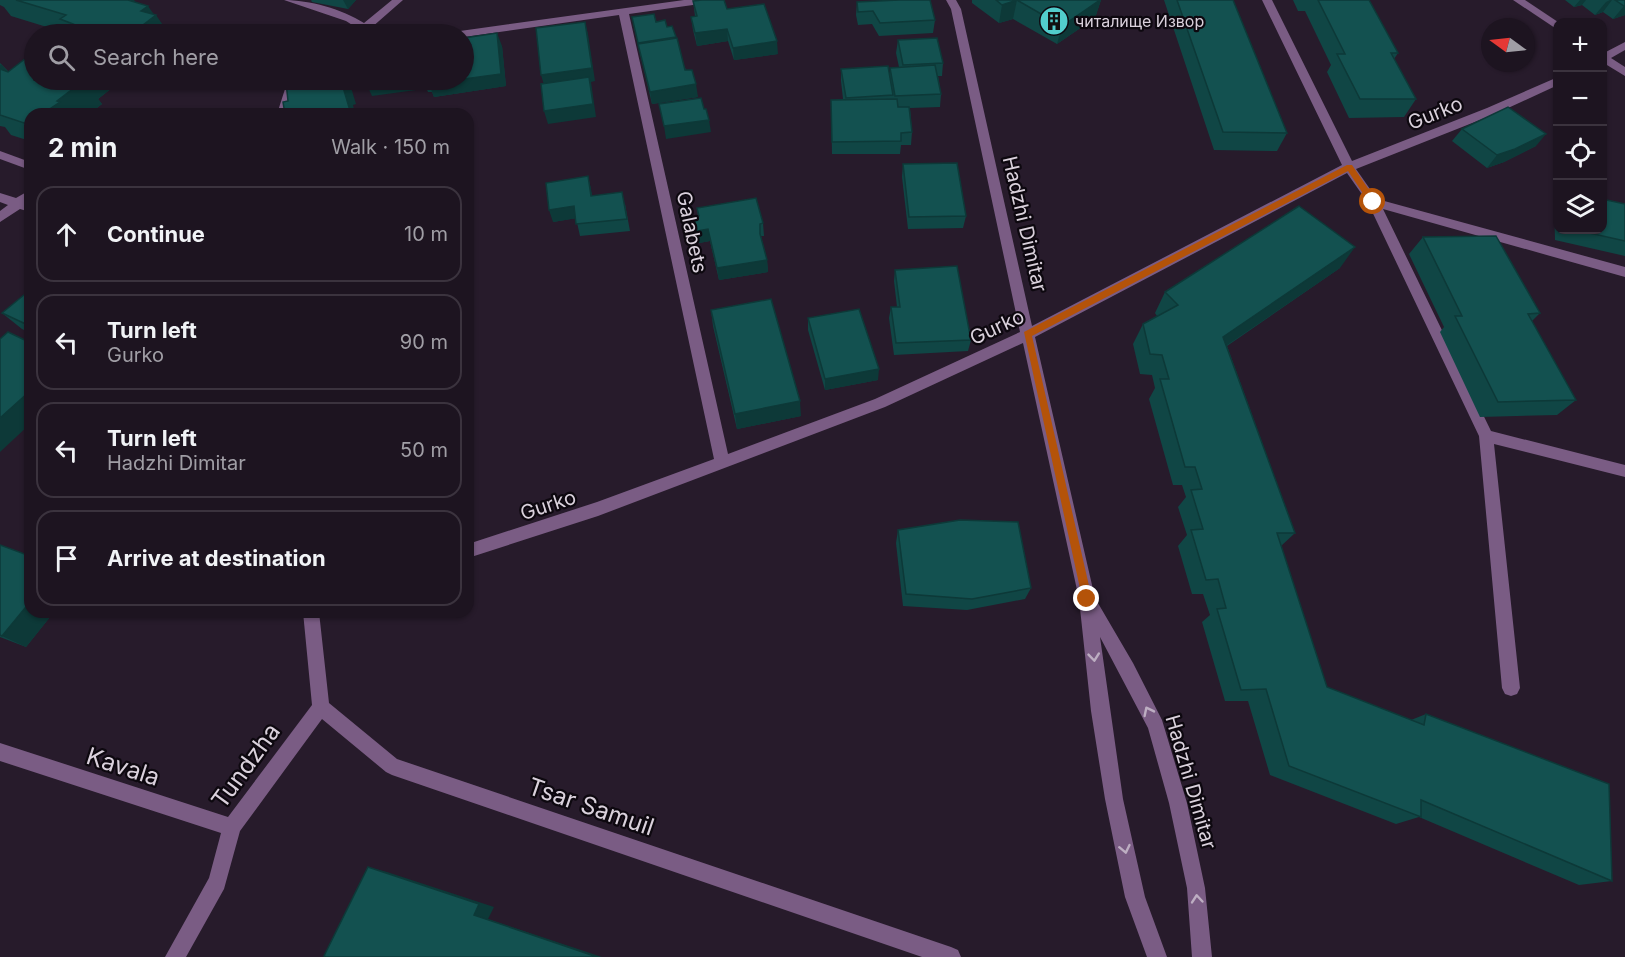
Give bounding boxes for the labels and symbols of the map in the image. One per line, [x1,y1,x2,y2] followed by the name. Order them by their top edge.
[1038,5,1070,37] building icon: читалище Извор
[1075,11,1204,31] place label: читалище Извор
[1481,18,1535,72] north arrow
[1404,91,1466,135] street label: Gurko
[998,154,1052,295] street label: Hadzhi Dimitar
[1359,188,1385,214] route start
[672,189,712,275] street label: Galabets
[966,304,1028,350] street label: Gurko
[517,485,579,525] street label: Gurko
[1073,585,1099,611] route end
[1087,652,1100,661] one-way arrow
[1143,706,1155,717] one-way arrow
[1160,712,1222,852] street label: Hadzhi Dimitar
[205,718,286,814] street label: Tundzha
[83,741,163,792] street label: Kavala
[524,771,658,842] street label: Tsar Samuil
[1118,844,1131,854] one-way arrow
[1191,894,1204,903] one-way arrow

